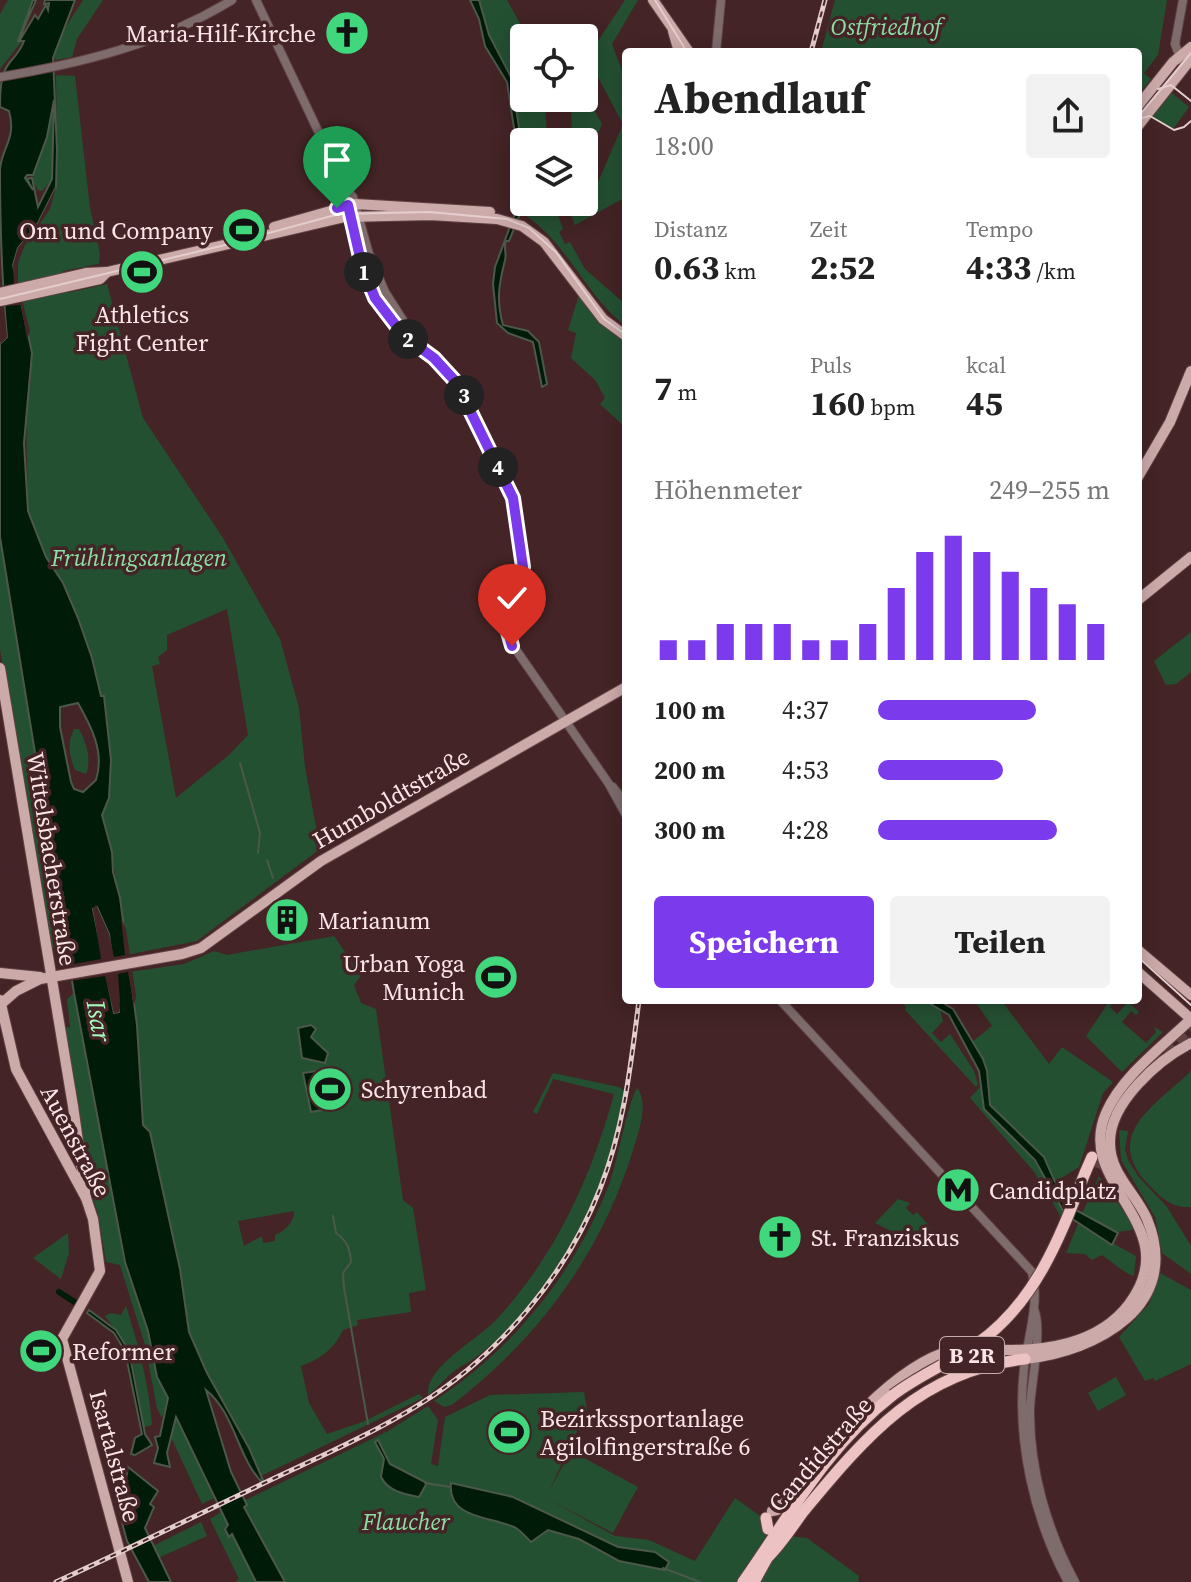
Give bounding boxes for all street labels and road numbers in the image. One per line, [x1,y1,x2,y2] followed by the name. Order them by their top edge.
[306,740,476,856] street label: Humboldtstraße
[19,750,85,968] street label: Wittelsbacherstraße
[33,1079,119,1203] street label: Auenstraße
[940,1337,1004,1373] road number: B 2R
[82,1386,148,1526] street label: Isartalstraße
[761,1389,879,1519] street label: Candidstraße

